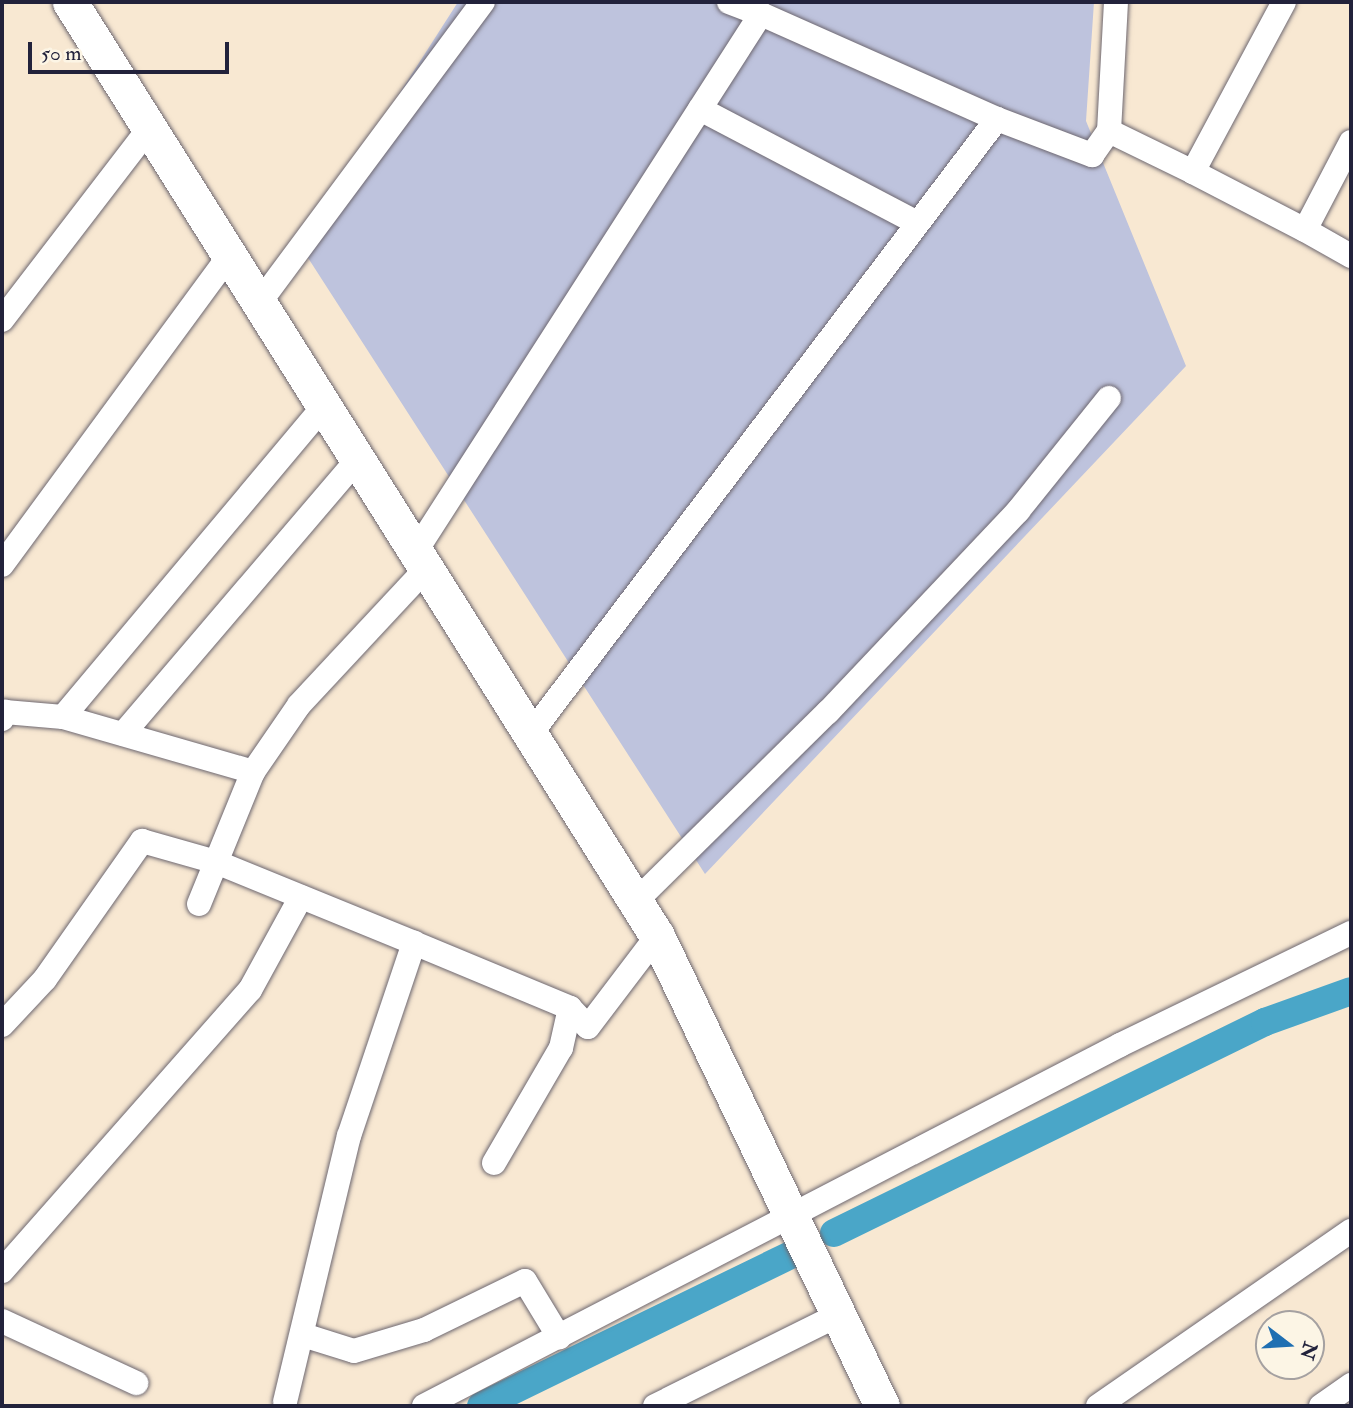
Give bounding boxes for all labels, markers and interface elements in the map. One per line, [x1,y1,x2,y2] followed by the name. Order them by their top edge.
[32,28,233,72] scale bar
[41,40,82,67] text: 50 m
[1255,1310,1325,1380] north arrow
[1294,1339,1322,1362] text: N

